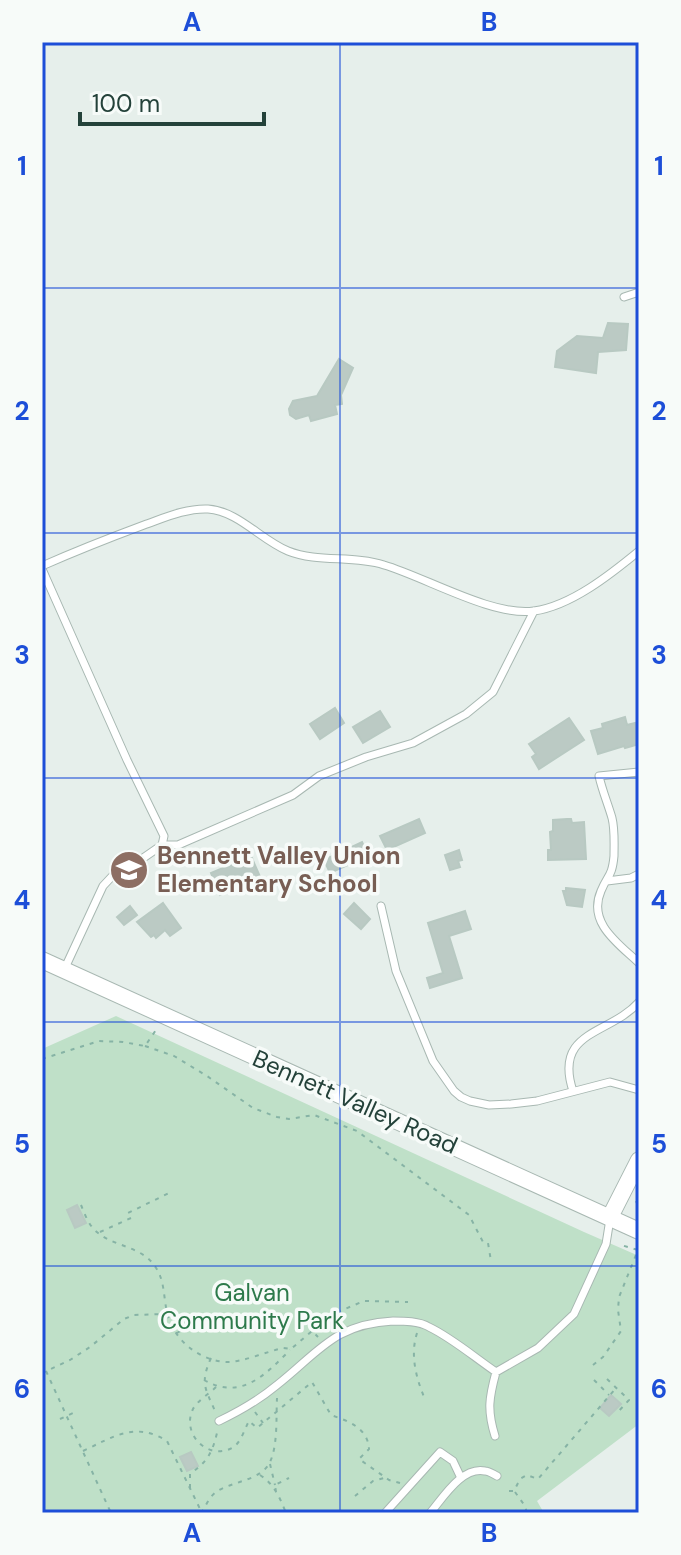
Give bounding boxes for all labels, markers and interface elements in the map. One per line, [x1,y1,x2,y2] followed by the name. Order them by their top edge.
[183,5,201,39] text: A
[481,5,497,39] text: B
[80,76,264,126] scale bar
[92,88,160,119] text: 100 m
[17,149,27,183] text: 1
[654,149,664,183] text: 1
[14,394,30,428] text: 2
[651,394,667,428] text: 2
[14,638,30,672] text: 3
[651,638,667,672] text: 3
[157,840,401,899] place label: Bennett Valley Union Elementary School
[108,849,150,891] school or university icon: Bennett Valley Union Elementary School
[14,883,30,917] text: 4
[651,883,667,917] text: 4
[248,1042,463,1161] street label: Bennett Valley Road
[14,1127,30,1161] text: 5
[651,1127,667,1161] text: 5
[160,1277,344,1336] park label: Galvan Community Park
[14,1372,30,1406] text: 6
[651,1372,667,1406] text: 6
[183,1516,201,1550] text: A
[481,1516,497,1550] text: B

